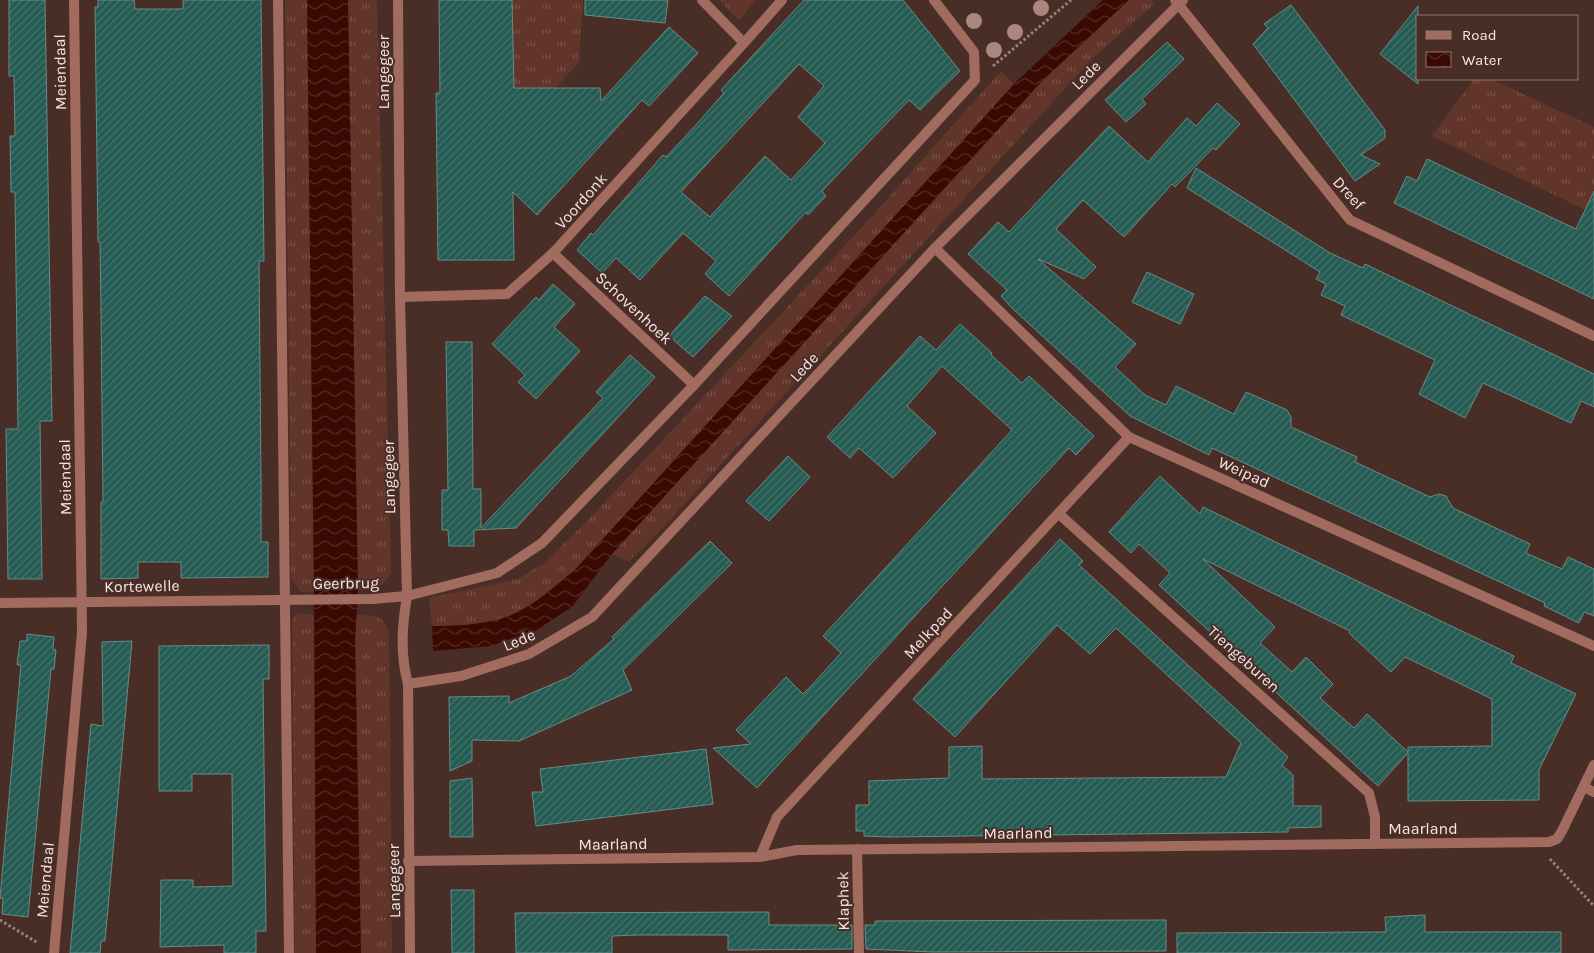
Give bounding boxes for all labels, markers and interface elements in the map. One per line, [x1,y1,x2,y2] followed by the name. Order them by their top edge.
[1416,15,1579,80] legend
[1462,26,1497,44] text: Road
[50,34,70,110] street label: Meiendaal
[374,35,393,109] street label: Langegeer
[1462,51,1503,69] text: Water
[1067,56,1105,94] street label: Lede
[551,169,611,233] street label: Voordonk
[1329,172,1369,214] street label: Dreef
[592,268,676,348] street label: Schovenhoek
[786,348,822,386] street label: Lede
[55,439,75,515] street label: Meiendaal
[379,439,399,514] street label: Langegeer
[1215,452,1273,492] street label: Weipad
[313,573,379,593] street label: Geerbrug
[104,576,180,596] street label: Kortewelle
[900,604,956,662] street label: Melkpad
[1204,622,1284,696] street label: Tiengeburen
[500,625,538,655] street label: Lede
[1388,819,1458,838] street label: Maarland
[983,823,1053,843] street label: Maarland
[578,834,648,854] street label: Maarland
[32,841,58,919] street label: Meiendaal
[384,843,404,918] street label: Langegeer
[833,871,853,931] street label: Klaphek

